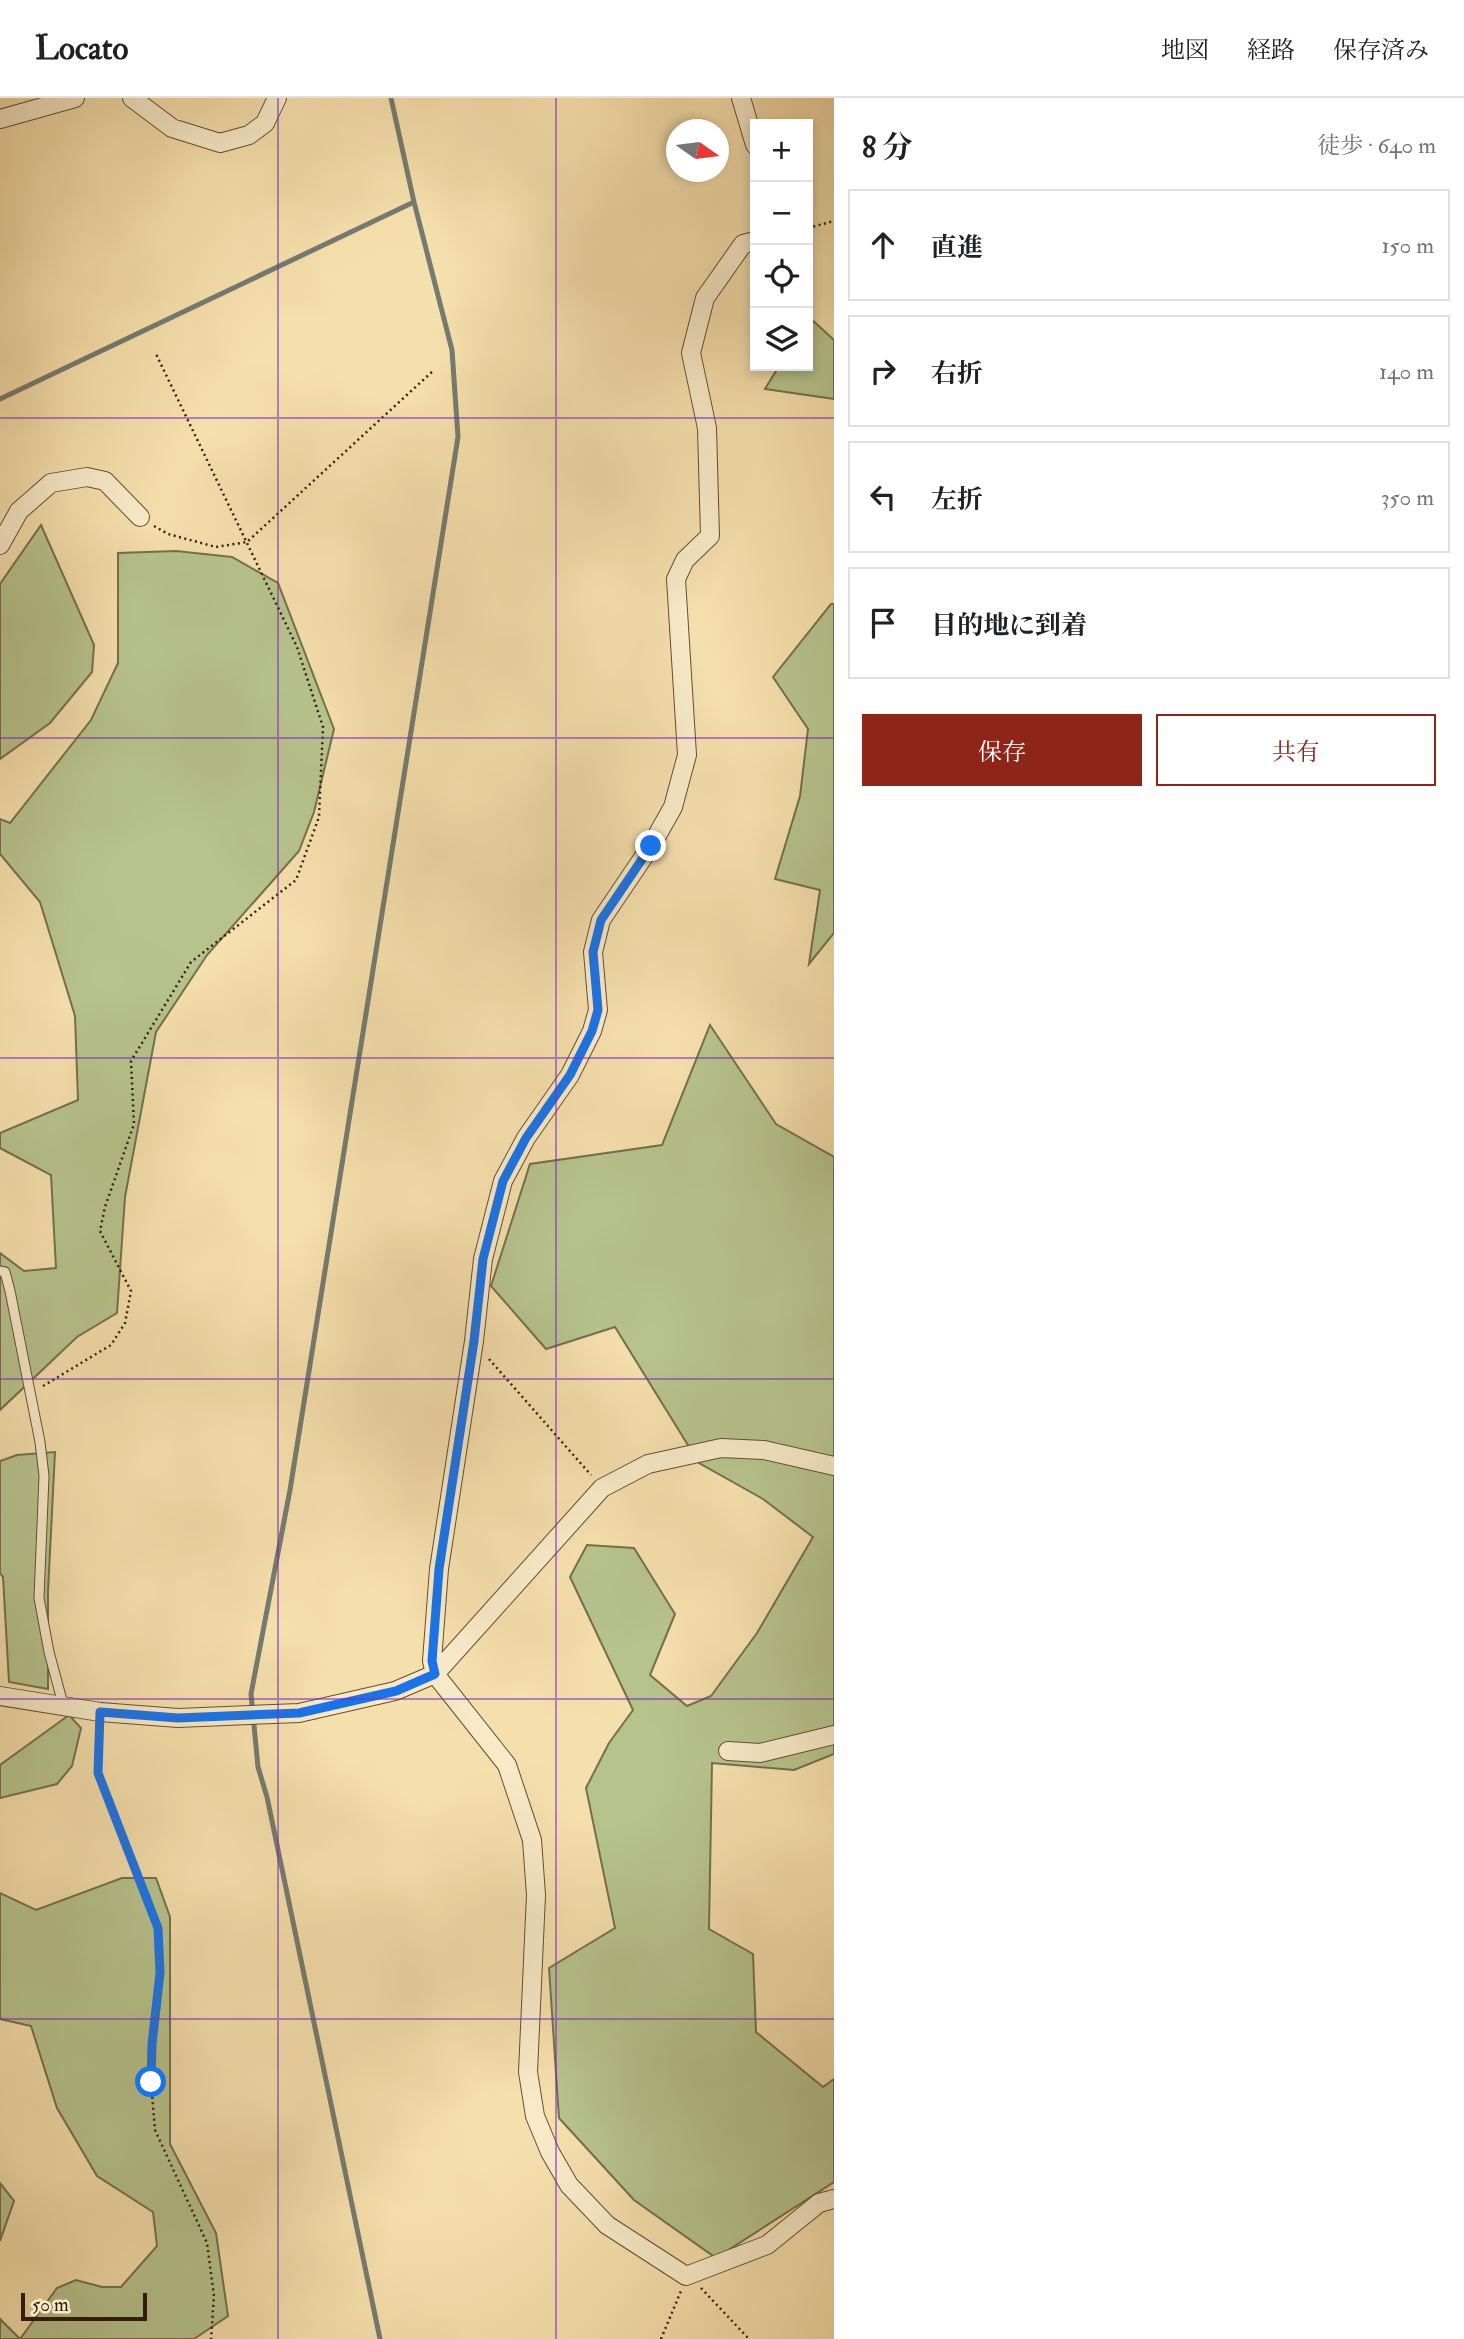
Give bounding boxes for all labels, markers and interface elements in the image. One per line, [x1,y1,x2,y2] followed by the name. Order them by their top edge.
[35,28,128,69] text: Locato
[1161,35,1209,66] text: 地図
[1247,35,1295,66] text: 経路
[1333,35,1429,66] text: 保存済み
[666,119,729,182] north arrow
[750,119,813,371] map controls
[750,119,813,182] button: +
[862,129,912,166] text: 8 分
[1317,131,1436,160] text: 徒歩 · 640 m
[750,182,813,245] button: −
[864,226,902,264] icon: ahead
[1381,231,1434,260] text: 150 m
[931,232,983,264] text: 直進
[750,245,813,308] button: locate
[750,308,813,371] button: layers
[864,352,902,390] icon: right
[1379,357,1434,386] text: 140 m
[931,358,983,390] text: 右折
[864,478,902,516] icon: left
[1381,483,1434,512] text: 350 m
[931,484,983,516] text: 左折
[864,604,902,642] icon: arrive
[931,610,1087,642] text: 目的地に到着
[862,714,1142,786] button: 保存
[1156,714,1436,786] button: 共有
[635,830,666,861] route end
[135,2066,166,2097] route start
[21,2290,147,2322] scale bar
[32,2293,69,2317] text: 50 m

